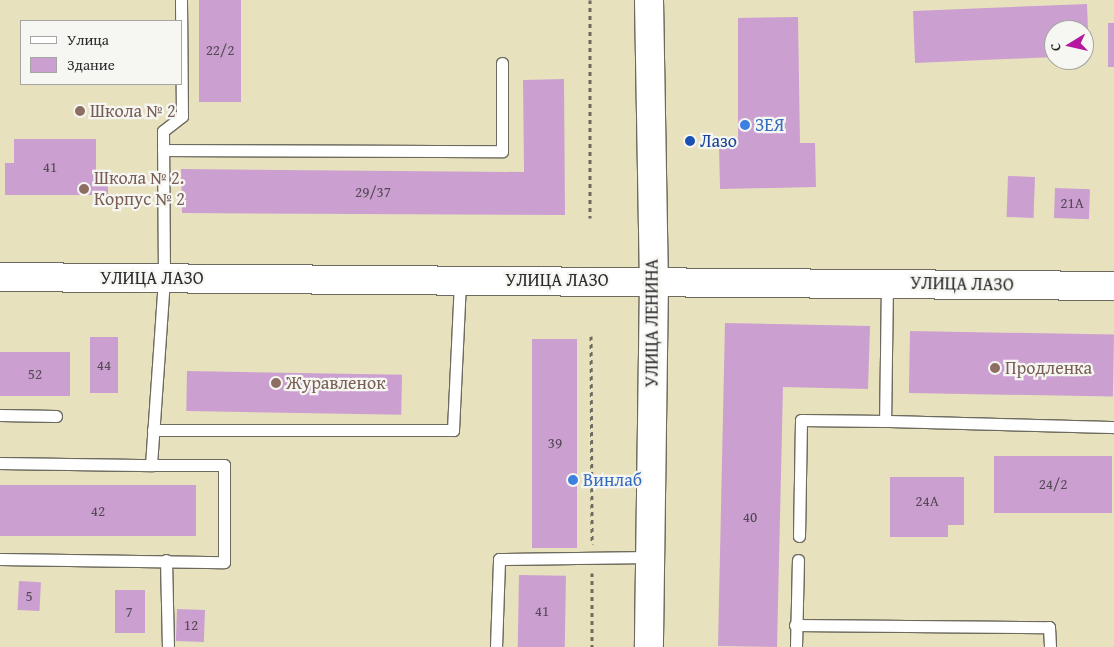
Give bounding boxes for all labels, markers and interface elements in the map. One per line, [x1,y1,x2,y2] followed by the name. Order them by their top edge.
[20,20,182,85] legend
[1044,20,1094,70] north arrow
[67,29,109,50] text: Улица
[206,41,234,59] house number: 22/2
[1045,42,1066,53] text: С
[67,54,115,75] text: Здание
[90,100,176,122] place label: Школа № 2
[74,105,86,117] marker: Школа № 2
[755,114,784,136] place label: ЗЕЯ
[739,119,751,131] marker: ЗЕЯ
[700,130,737,152] place label: Лазо
[684,135,696,147] marker: Лазо
[43,158,57,176] house number: 41
[94,168,185,210] place label: Школа № 2. Корпус № 2
[78,183,90,195] marker: Школа № 2. Корпус № 2
[355,183,391,201] house number: 29/37
[1060,194,1084,212] house number: 21А
[641,259,663,387] street label: УЛИЦА ЛЕНИНА
[100,267,204,289] street label: УЛИЦА ЛАЗО
[505,269,609,291] street label: УЛИЦА ЛАЗО
[910,272,1014,296] street label: УЛИЦА ЛАЗО
[97,356,111,374] house number: 44
[1005,357,1092,379] place label: Продленка
[989,362,1001,374] marker: Продленка
[28,365,42,383] house number: 52
[286,372,386,394] place label: Журавленок
[270,377,282,389] marker: Журавленок
[548,434,562,452] house number: 39
[583,469,642,491] place label: Винлаб
[567,474,579,486] marker: Винлаб
[1039,475,1067,493] house number: 24/2
[915,492,939,510] house number: 24А
[91,502,105,520] house number: 42
[743,508,757,526] house number: 40
[25,587,33,605] house number: 5
[535,602,549,620] house number: 41
[125,603,133,621] house number: 7
[184,616,198,634] house number: 12

